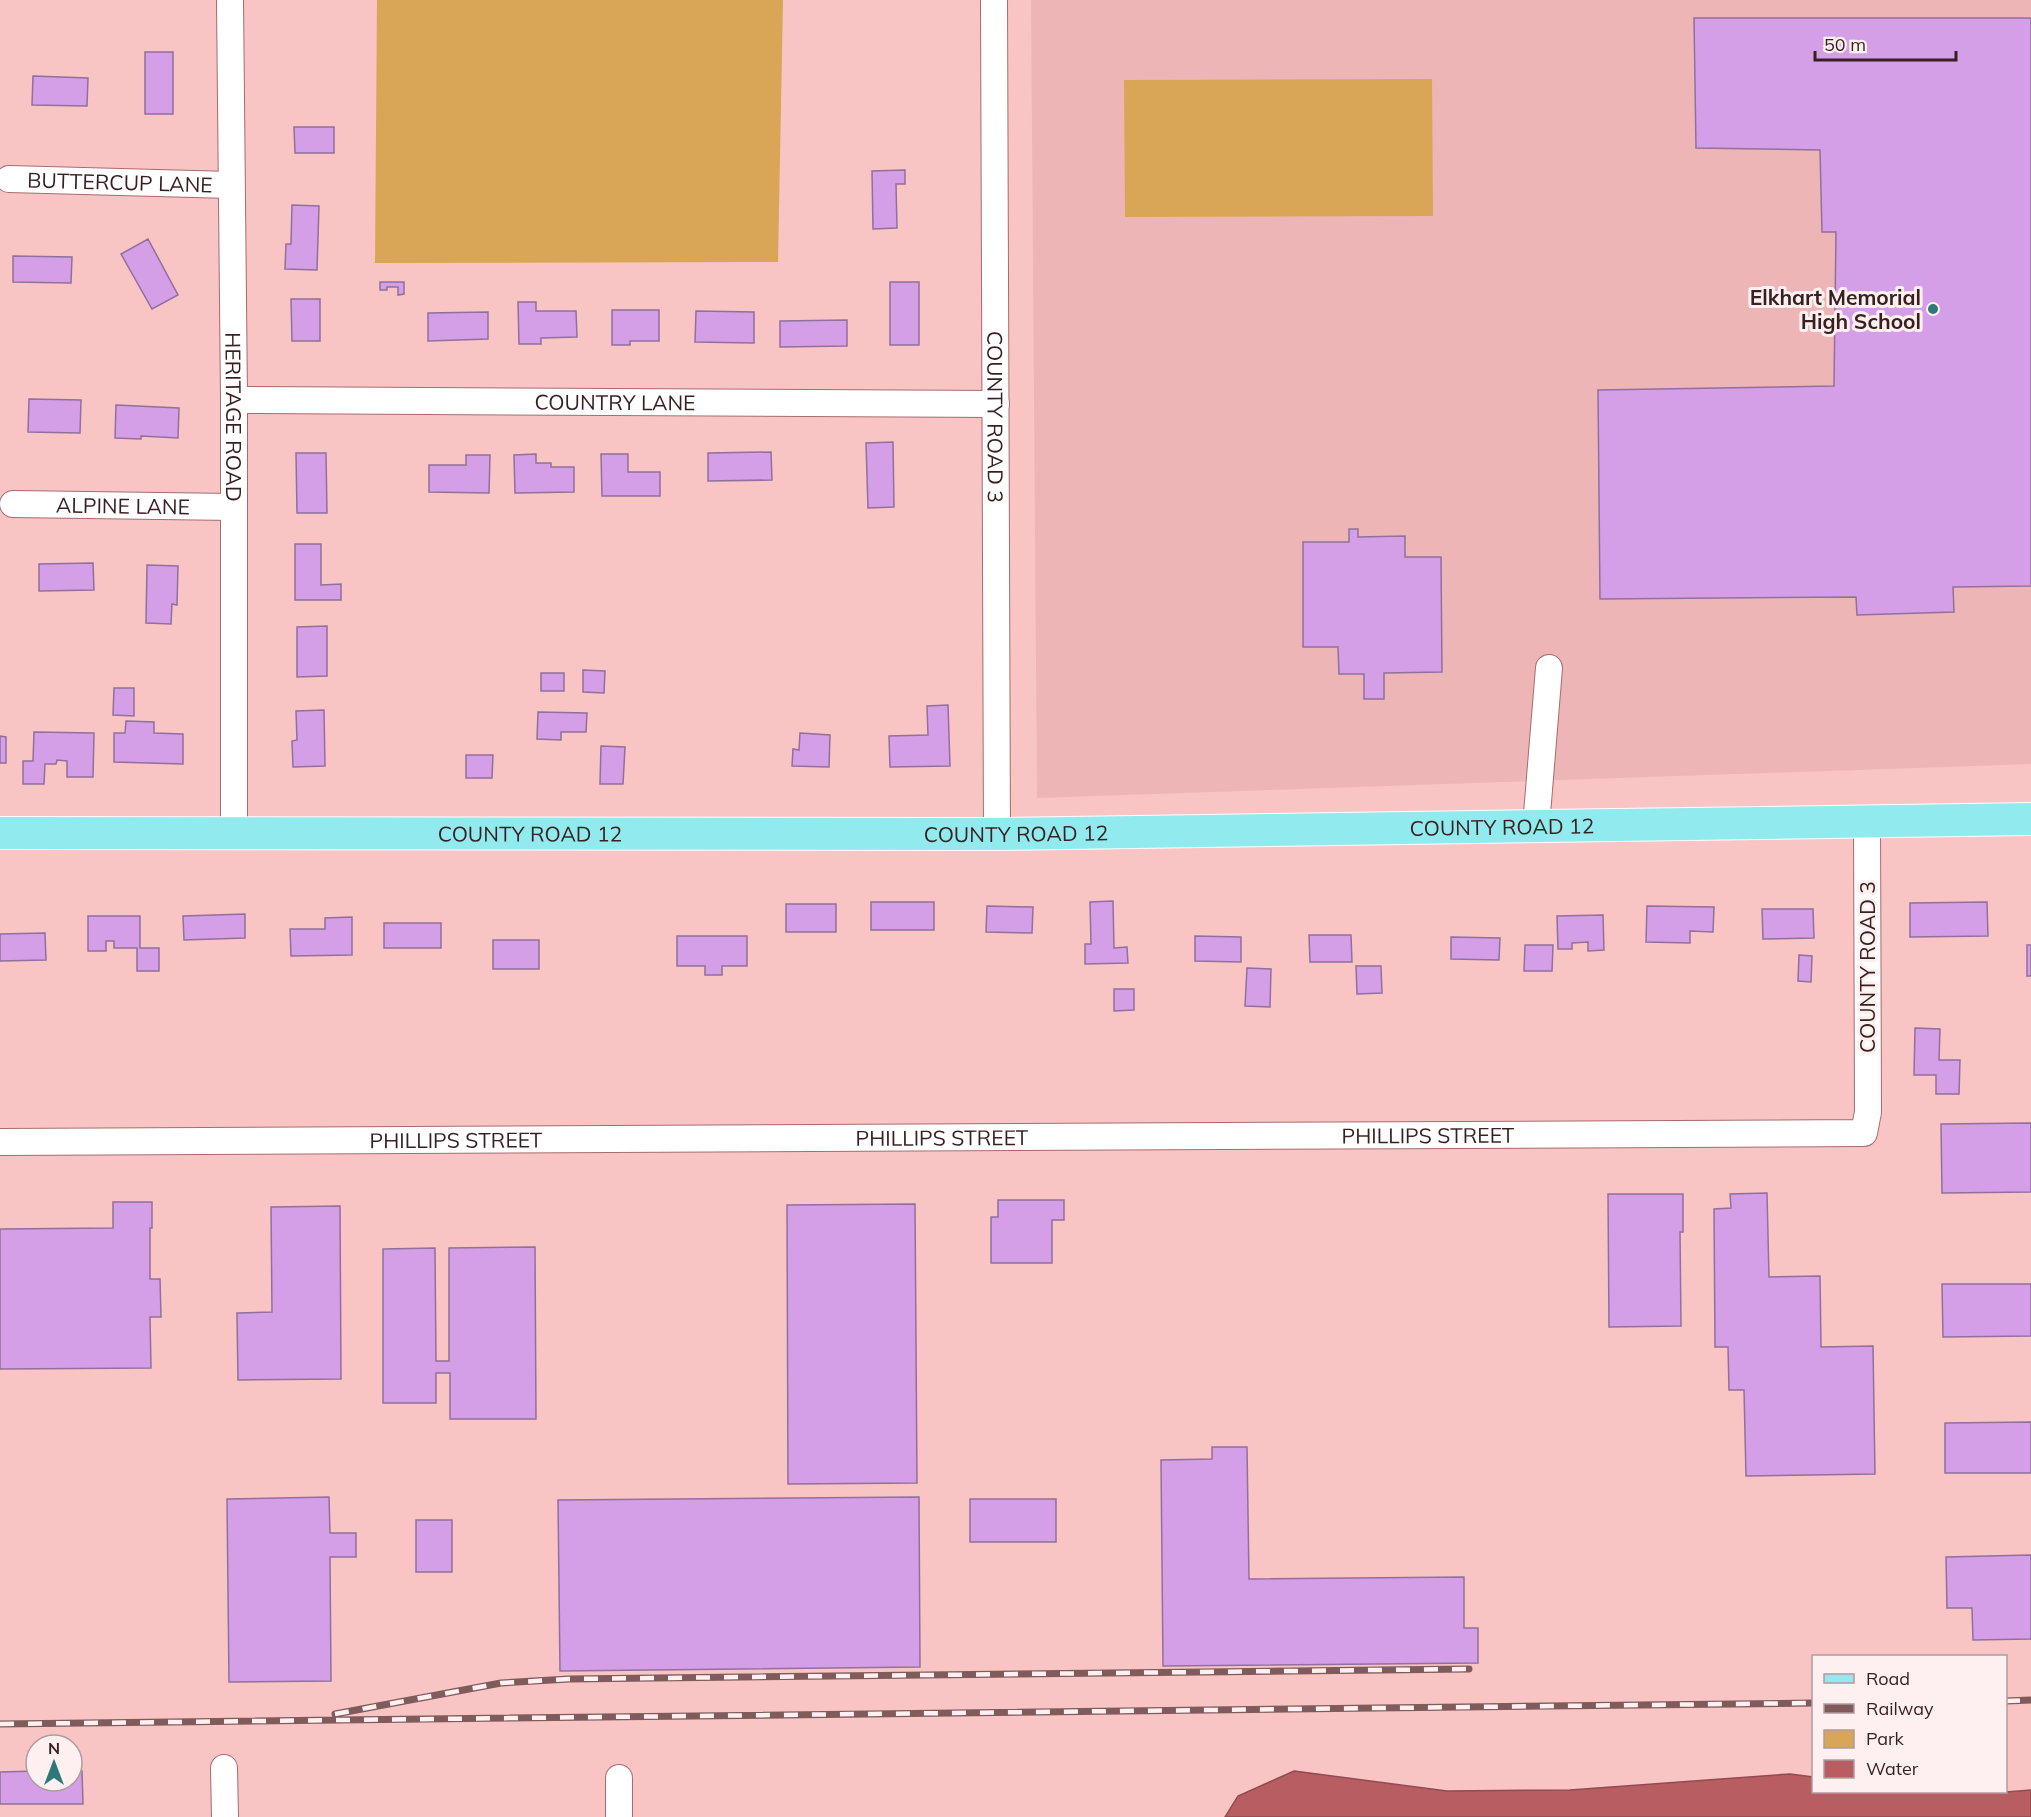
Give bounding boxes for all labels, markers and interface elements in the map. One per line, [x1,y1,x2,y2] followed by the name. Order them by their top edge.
[1815,24,1956,62] scale bar
[1824,33,1866,56] text: 50 m
[27,166,213,197] street label: BUTTERCUP LANE
[1750,284,1921,334] place label: Elkhart Memorial High School
[1926,302,1940,316] marker: Elkhart Memorial High School
[982,331,1009,503] street label: COUNTY ROAD 3
[220,332,247,502] street label: HERITAGE ROAD
[534,389,696,415] street label: COUNTRY LANE
[56,492,190,519] street label: ALPINE LANE
[1410,812,1594,841] street label: COUNTY ROAD 12
[924,819,1108,847] street label: COUNTY ROAD 12
[438,820,622,847] street label: COUNTY ROAD 12
[1854,881,1880,1053] street label: COUNTY ROAD 3
[1341,1122,1515,1149] street label: PHILLIPS STREET
[855,1124,1029,1151] street label: PHILLIPS STREET
[369,1126,543,1153] street label: PHILLIPS STREET
[1812,1655,2007,1793] legend
[1866,1667,1910,1690] text: Road
[1866,1697,1934,1720] text: Railway
[1866,1727,1905,1750] text: Park
[24,1733,84,1793] north arrow
[48,1738,60,1758] text: N
[1866,1757,1919,1780] text: Water

